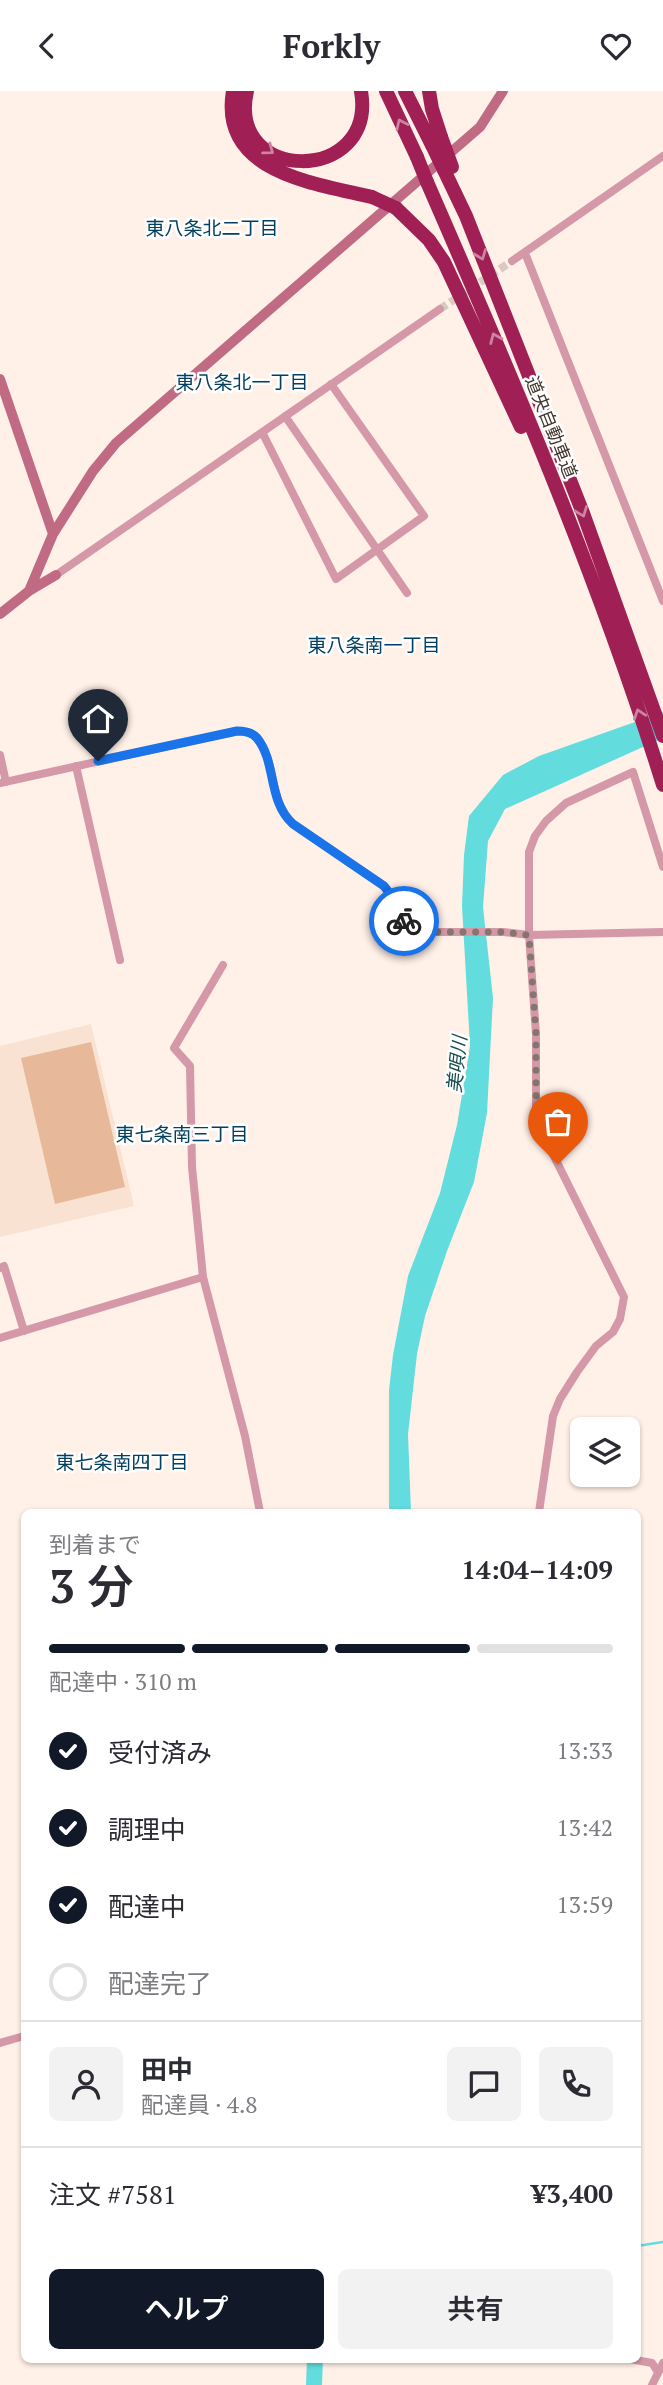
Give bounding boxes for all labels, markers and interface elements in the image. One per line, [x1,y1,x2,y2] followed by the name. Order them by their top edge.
[283,25,380,67] text: Forkly
[28,27,66,65] icon: back
[597,27,635,65] icon: heart
[395,119,409,131] one-way arrow
[261,142,274,154] one-way arrow
[145,215,279,240] district label: 東八条北二丁目
[473,249,487,261] one-way arrow
[489,332,503,345] one-way arrow
[175,369,309,394] district label: 東八条北一丁目
[521,372,583,482] street label: 道央自動車道
[574,506,588,518] one-way arrow
[307,632,441,657] district label: 東八条南一丁目
[68,689,128,761] pin
[79,700,117,738] icon: home
[633,708,647,720] one-way arrow
[369,886,439,956] courier
[385,902,423,940] icon: bike
[441,1032,472,1094] water label: 美唄川
[528,1092,588,1164] pin
[539,1103,577,1141] icon: bag
[115,1121,249,1146] district label: 東七条南三丁目
[570,1417,640,1487] map controls
[570,1417,640,1487] button: layers
[55,1449,189,1474] district label: 東七条南四丁目
[49,1529,141,1560] text: 到着まで
[461,1552,613,1586] text: 14:04–14:09
[49,1555,133,1616] text: 3 分
[49,1666,197,1697] text: 配達中 · 310 m
[49,1732,87,1770] icon: check
[108,1735,212,1769] text: 受付済み
[556,1735,613,1766] text: 13:33
[49,1809,87,1847] icon: check
[108,1812,186,1846] text: 調理中
[556,1812,613,1843] text: 13:42
[49,1886,87,1924] icon: check
[108,1889,186,1923] text: 配達中
[556,1889,613,1920] text: 13:59
[108,1966,212,2000] text: 配達完了
[49,2047,123,2121] button: person
[447,2047,521,2121] button: chat
[539,2047,613,2121] button: phone
[141,2052,193,2086] text: 田中
[141,2089,258,2120] text: 配達員 · 4.8
[532,2176,613,2210] text: ¥3,400
[49,2177,177,2211] text: 注文 #7581
[49,2269,324,2349] button: ヘルプ
[338,2269,613,2349] button: 共有

